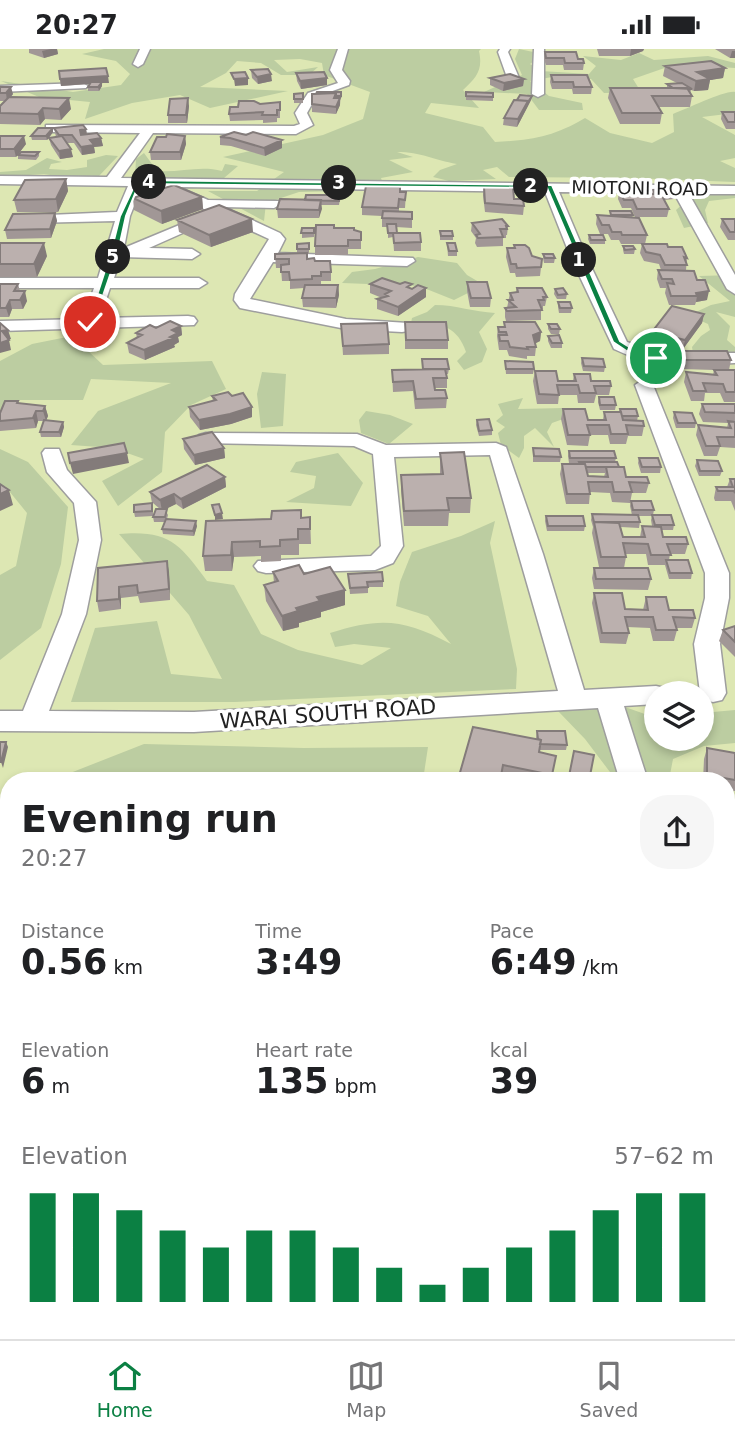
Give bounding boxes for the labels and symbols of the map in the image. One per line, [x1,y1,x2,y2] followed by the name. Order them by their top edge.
[132,165,166,199] pin: 4
[322,165,356,201] pin: 3
[514,169,548,203] pin: 2
[571,176,709,200] street label: MIOTONI ROAD
[96,239,130,275] pin: 5
[562,243,596,277] pin: 1
[60,292,120,352] pin
[626,328,686,388] pin
[219,694,437,734] street label: WARAI SOUTH ROAD

